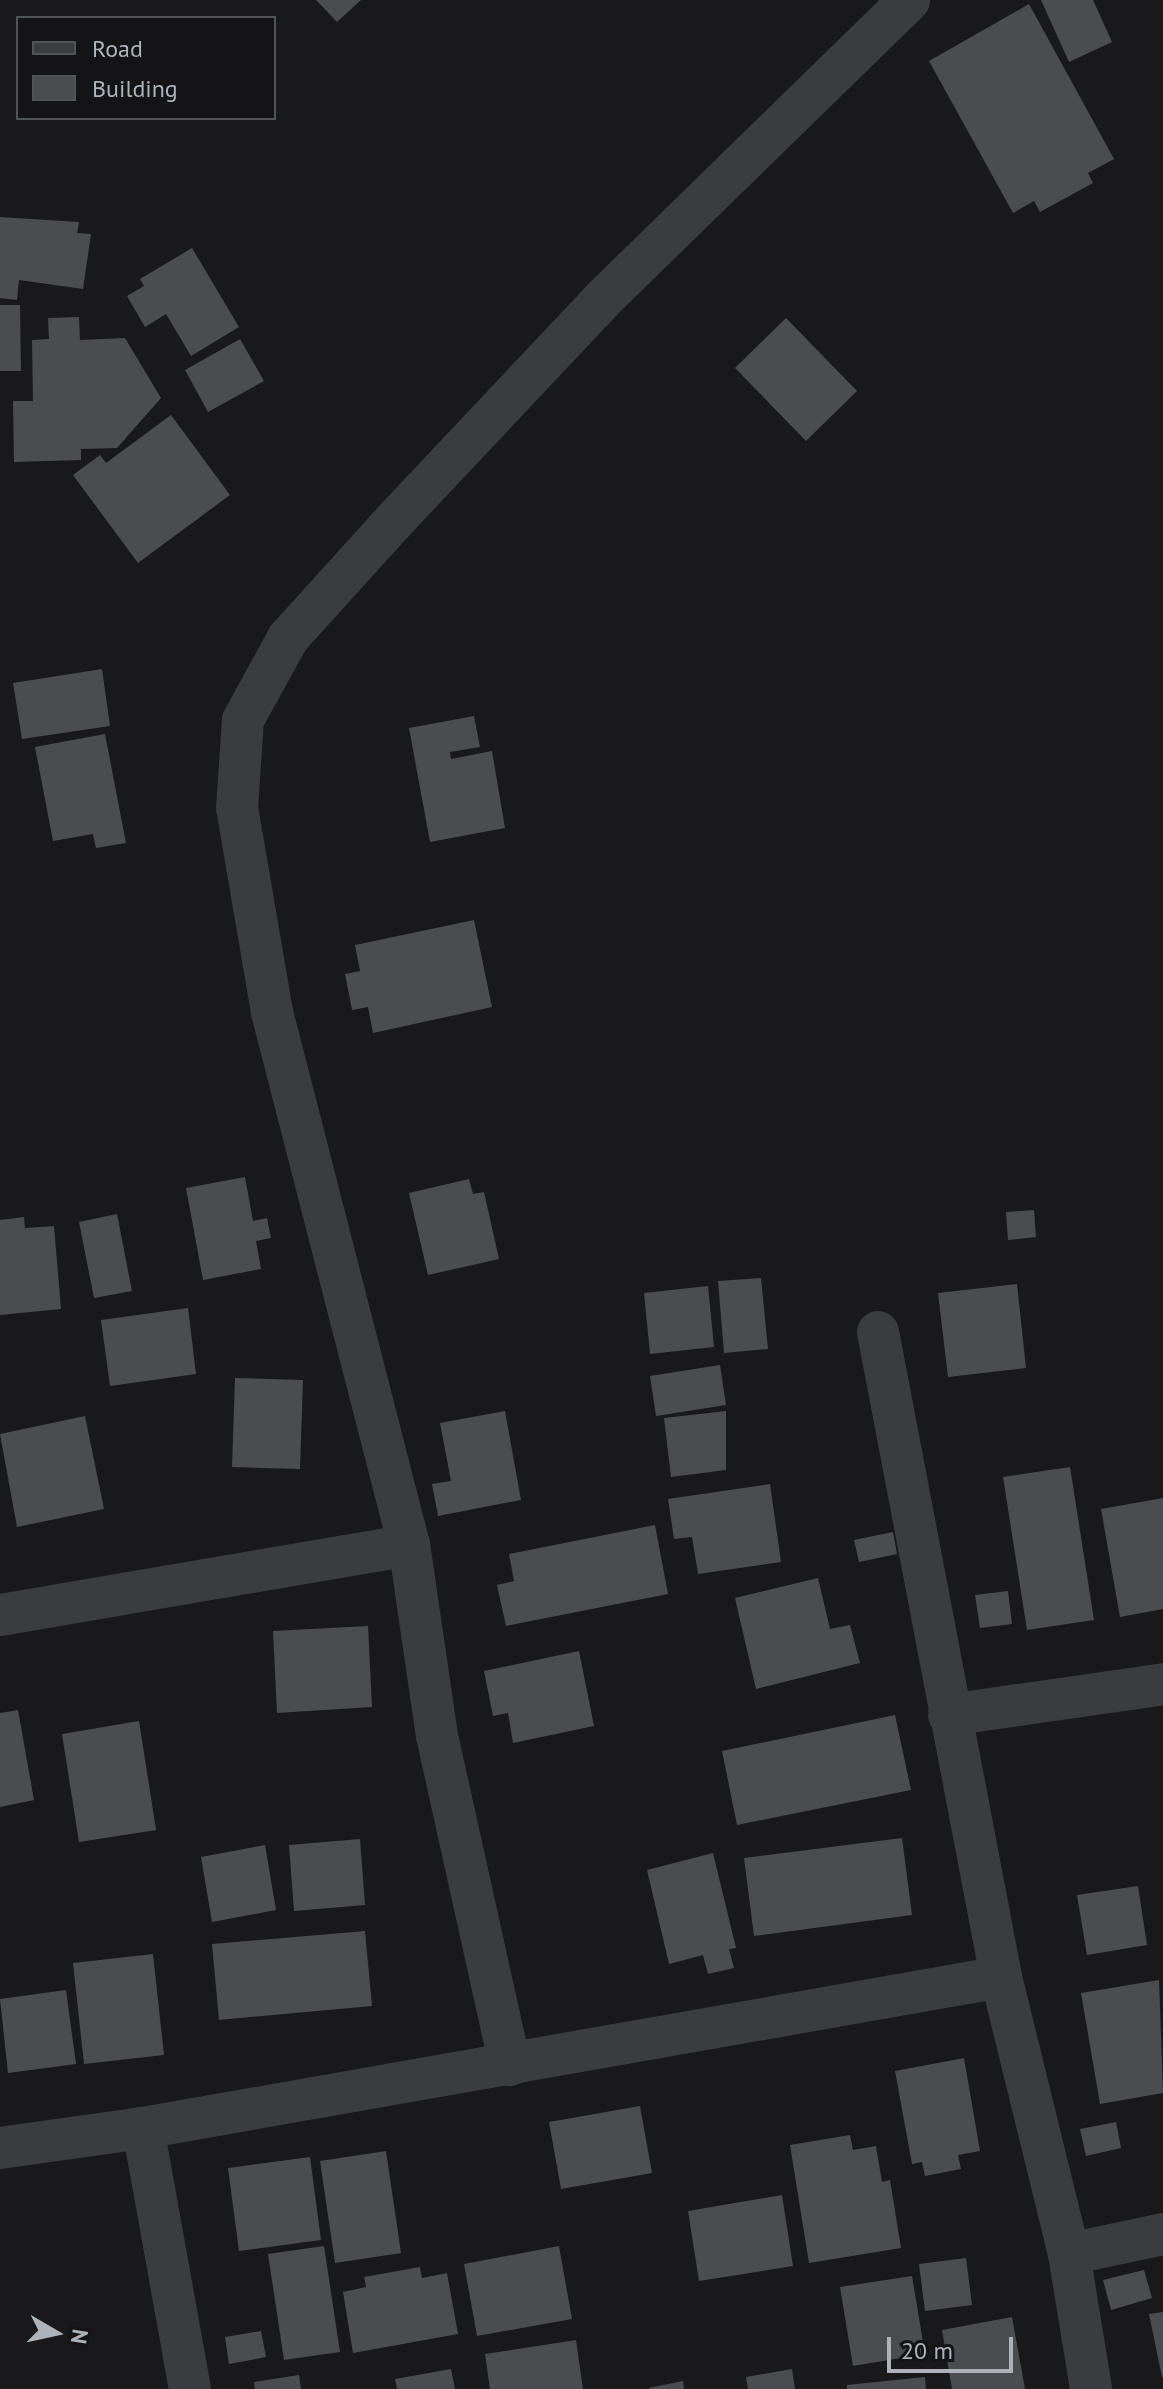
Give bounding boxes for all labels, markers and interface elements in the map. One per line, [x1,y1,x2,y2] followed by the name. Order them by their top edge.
[16,16,276,120] legend
[92,33,143,64] text: Road
[92,73,178,104] text: Building
[16,2293,96,2373] north arrow
[891,2321,1017,2371] scale bar
[65,2327,95,2346] text: N
[901,2335,953,2366] text: 20 m

